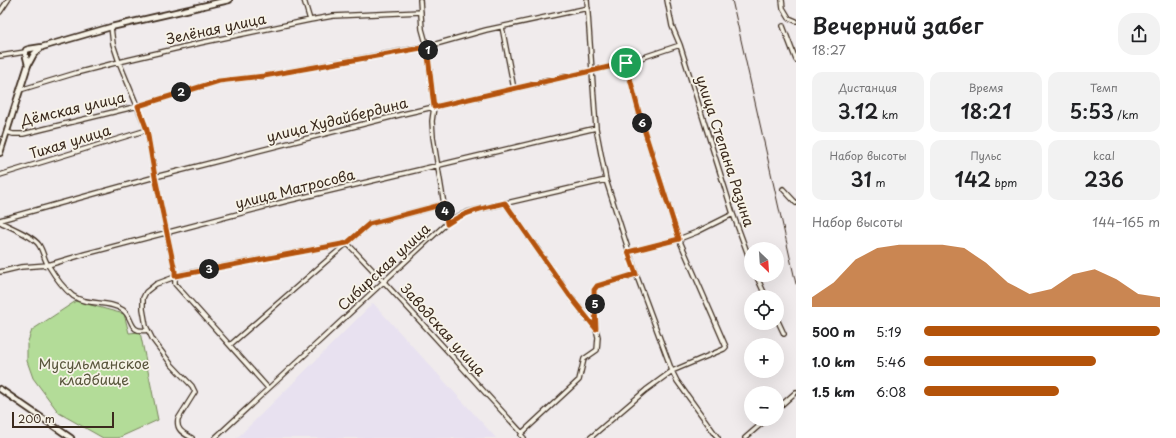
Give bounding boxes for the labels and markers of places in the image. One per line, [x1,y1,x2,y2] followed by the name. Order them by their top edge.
[418,40,438,60] pin: 1
[609,46,643,80] pin
[171,82,191,102] pin: 2
[632,113,652,133] pin: 6
[435,201,455,221] pin: 4
[199,259,219,279] pin: 3
[585,294,605,314] pin: 5

